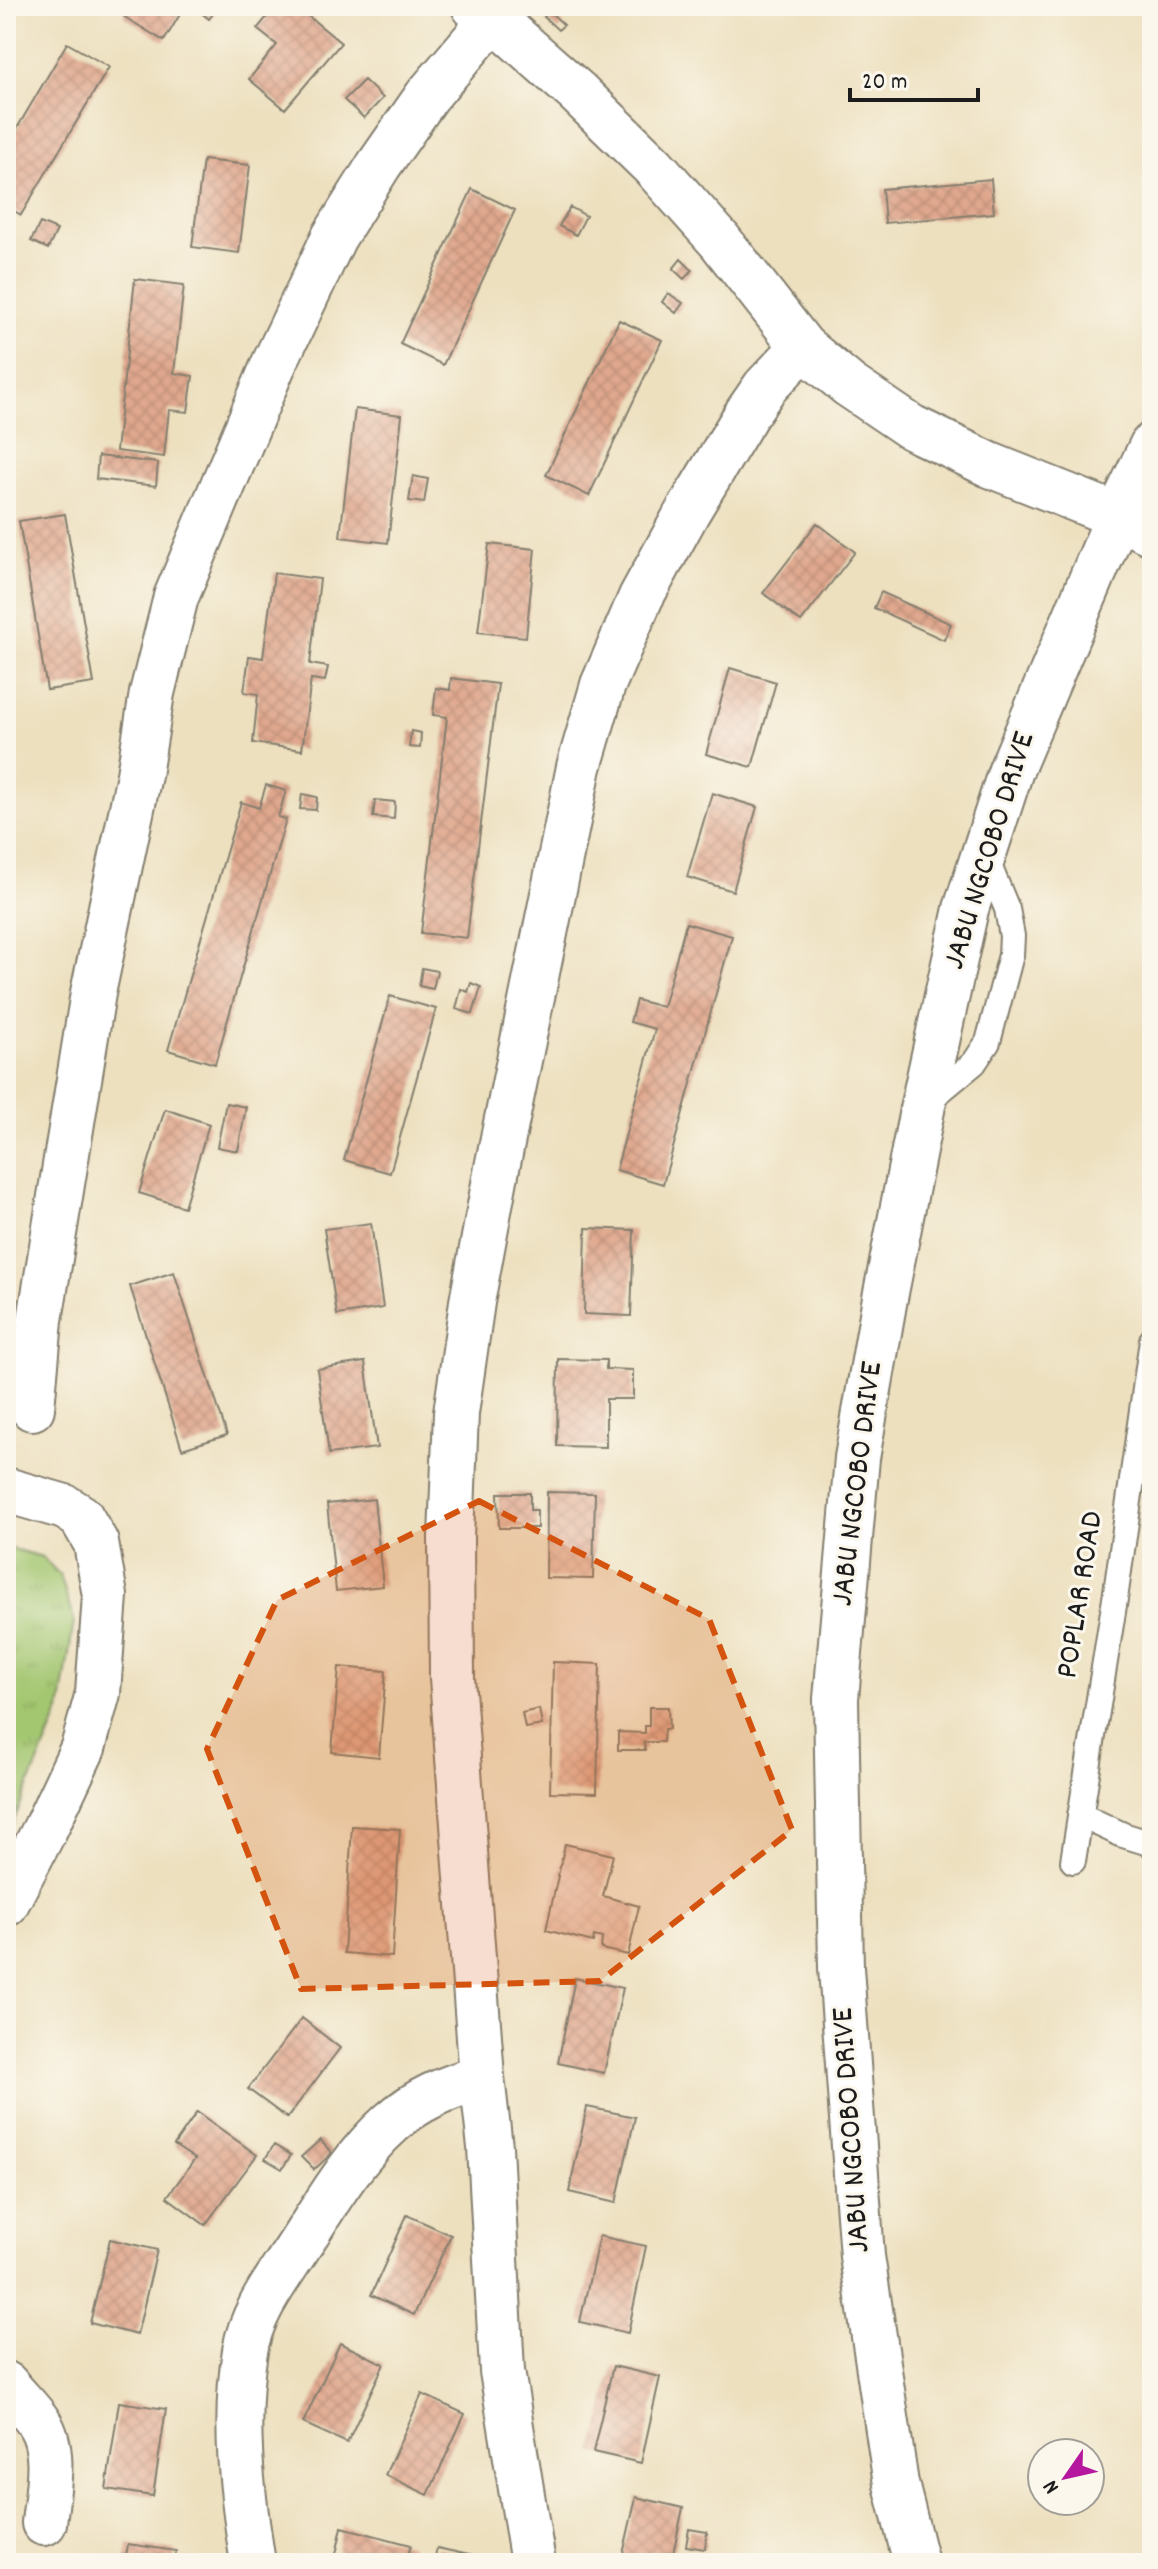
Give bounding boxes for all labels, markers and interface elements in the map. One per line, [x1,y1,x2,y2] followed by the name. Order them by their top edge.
[850,52,978,102] scale bar
[862,66,908,100] text: 20 m
[933,726,1049,975] street label: JABU NGCOBO DRIVE
[821,1359,897,1609] street label: JABU NGCOBO DRIVE
[1046,1508,1118,1682] street label: POPLAR ROAD
[821,2005,885,2254] street label: JABU NGCOBO DRIVE
[1026,2437,1106,2517] north arrow
[1036,2473,1068,2499] text: N

